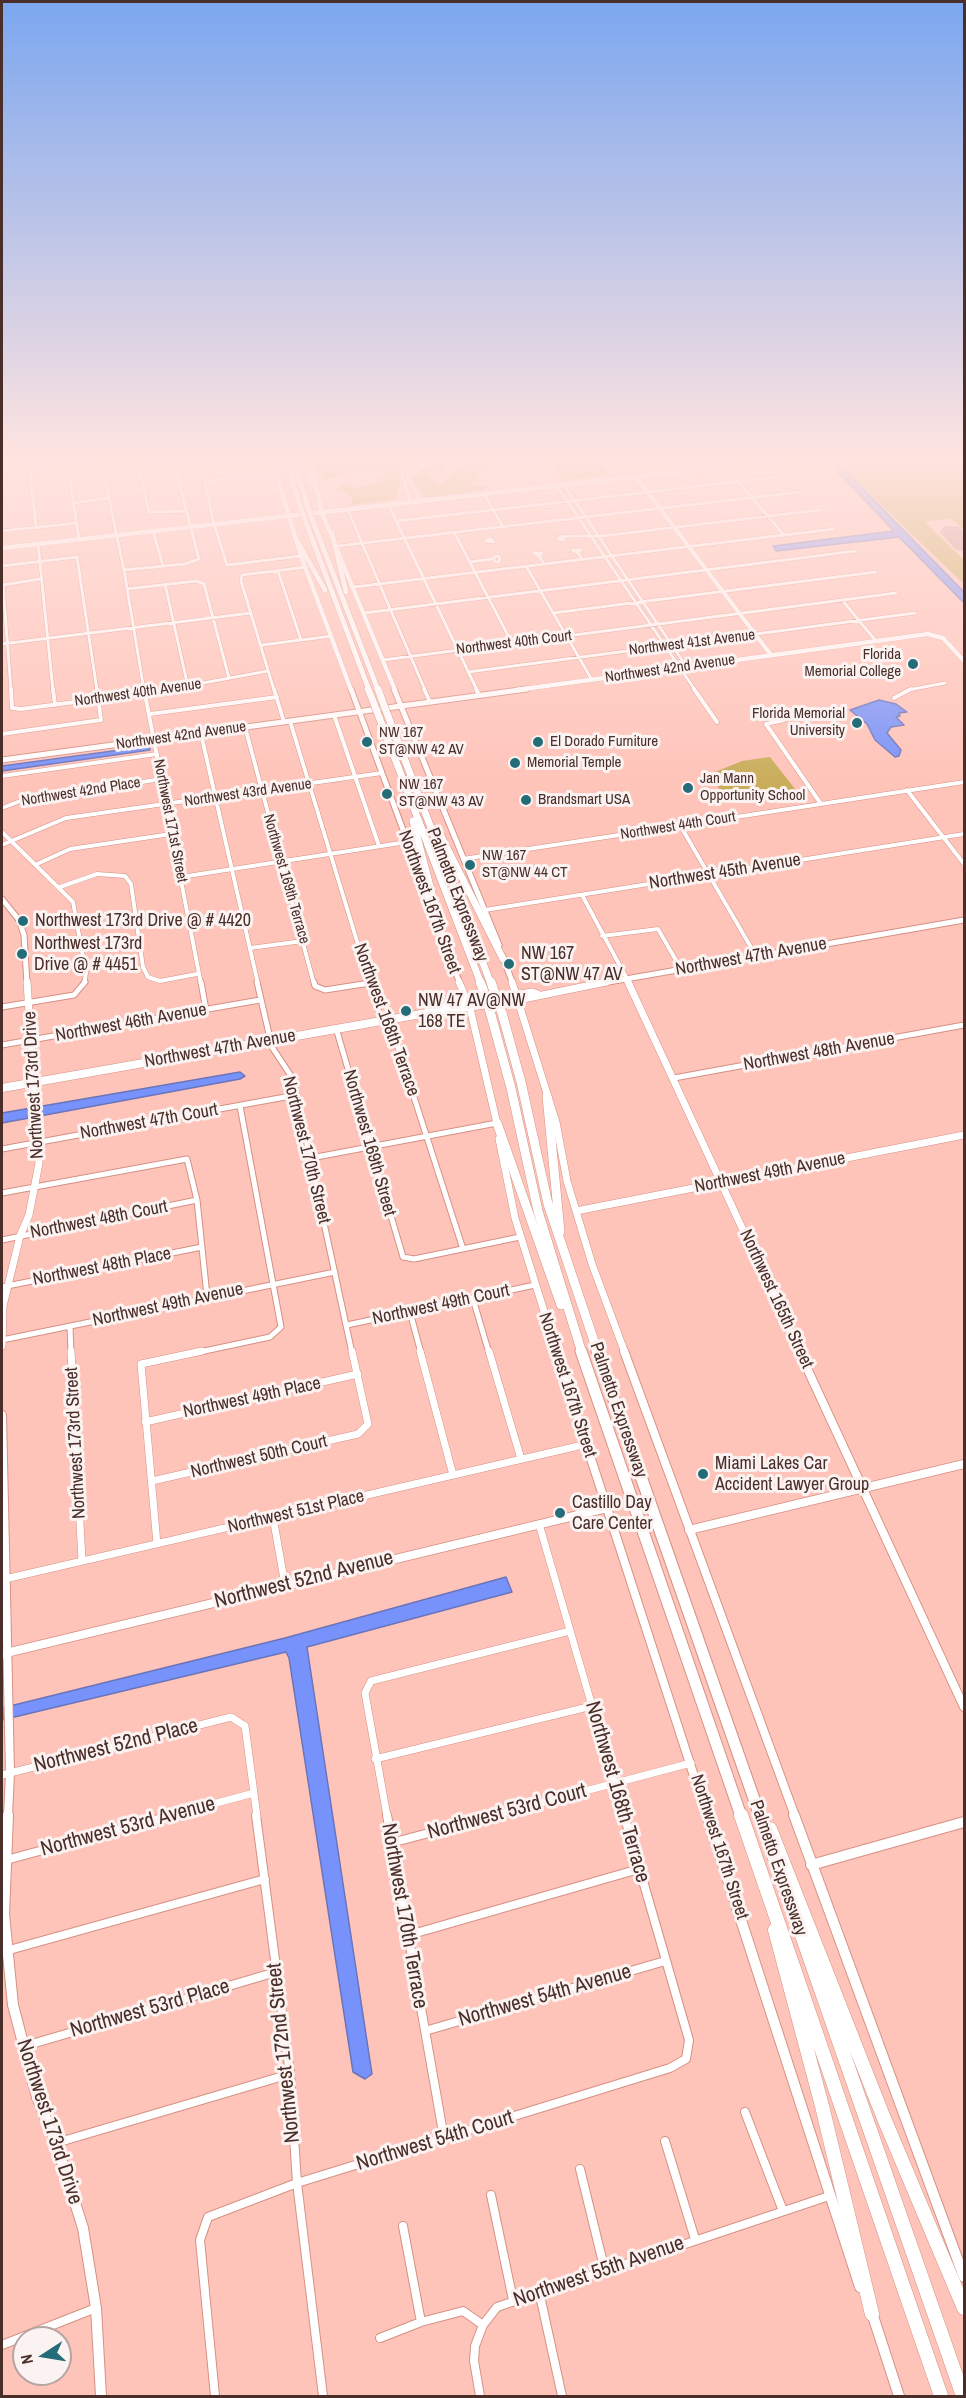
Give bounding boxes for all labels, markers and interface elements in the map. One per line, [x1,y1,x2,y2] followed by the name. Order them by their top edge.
[628,626,756,660] street label: Northwest 41st Avenue
[455,627,573,659] street label: Northwest 40th Court
[805,646,901,681] place label: Florida Memorial College
[604,651,736,687] street label: Northwest 42nd Avenue
[906,657,920,671] marker: Florida Memorial College
[74,675,202,711] street label: Northwest 40th Avenue
[752,705,845,740] place label: Florida Memorial University
[850,716,864,730] marker: Florida Memorial University
[115,718,247,754] street label: Northwest 42nd Avenue
[379,724,464,759] place label: NW 167 ST@NW 42 AV
[550,733,658,751] place label: El Dorado Furniture
[360,735,374,749] marker: NW 167 ST@NW 42 AV
[531,735,545,749] marker: El Dorado Furniture
[527,754,621,772] place label: Memorial Temple
[508,756,522,770] marker: Memorial Temple
[149,758,191,884] street label: Northwest 171st Street
[700,770,805,805] place label: Jan Mann Opportunity School
[20,774,142,810] street label: Northwest 42nd Place
[183,775,313,811] street label: Northwest 43rd Avenue
[399,776,484,811] place label: NW 167 ST@NW 43 AV
[681,781,695,795] marker: Jan Mann Opportunity School
[380,787,394,801] marker: NW 167 ST@NW 43 AV
[538,791,630,809] place label: Brandsmart USA
[519,793,533,807] marker: Brandsmart USA
[619,808,737,844] street label: Northwest 44th Court
[259,812,313,946] street label: Northwest 169th Terrace
[421,825,493,965] street label: Palmetto Expressway
[393,827,465,977] street label: Northwest 167th Street
[482,847,568,882] place label: NW 167 ST@NW 44 CT
[648,849,802,895] street label: Northwest 45th Avenue
[463,858,477,872] marker: NW 167 ST@NW 44 CT
[35,910,251,932] place label: Northwest 173rd Drive @ # 4420
[16,914,30,928] marker: Northwest 173rd Drive @ # 4420
[34,933,142,976] place label: Northwest 173rd Drive @ # 4451
[674,933,828,981] street label: Northwest 47th Avenue
[348,941,424,1099] street label: Northwest 168th Terrace
[521,943,623,986] place label: NW 167 ST@NW 47 AV
[15,947,29,961] marker: Northwest 173rd Drive @ # 4451
[502,957,516,971] marker: NW 167 ST@NW 47 AV
[418,990,525,1032] place label: NW 47 AV@NW 168 TE
[54,999,208,1047] street label: Northwest 46th Avenue
[399,1004,413,1018] marker: NW 47 AV@NW 168 TE
[19,1011,49,1159] street label: Northwest 173rd Drive
[143,1025,297,1073] street label: Northwest 47th Avenue
[742,1028,896,1076] street label: Northwest 48th Avenue
[338,1067,400,1219] street label: Northwest 169th Street
[277,1074,335,1226] street label: Northwest 170th Street
[78,1099,220,1145] street label: Northwest 47th Court
[693,1148,847,1198] street label: Northwest 49th Avenue
[28,1196,170,1244] street label: Northwest 48th Court
[734,1226,818,1372] street label: Northwest 165th Street
[31,1243,173,1291] street label: Northwest 48th Place
[91,1279,245,1331] street label: Northwest 49th Avenue
[371,1280,511,1330] street label: Northwest 49th Court
[533,1310,601,1460] street label: Northwest 167th Street
[585,1339,651,1481] street label: Palmetto Expressway
[61,1367,91,1519] street label: Northwest 173rd Street
[181,1373,323,1423] street label: Northwest 49th Place
[189,1431,329,1483] street label: Northwest 50th Court
[715,1453,869,1496] place label: Miami Lakes Car Accident Lawyer Group
[696,1467,710,1481] marker: Miami Lakes Car Accident Lawyer Group
[226,1486,366,1538] street label: Northwest 51st Place
[572,1492,652,1534] place label: Castillo Day Care Center
[553,1506,567,1520] marker: Castillo Day Care Center
[212,1546,396,1614] street label: Northwest 52nd Avenue
[579,1698,655,1886] street label: Northwest 168th Terrace
[31,1713,201,1779] street label: Northwest 52nd Place
[685,1772,753,1922] street label: Northwest 167th Street
[425,1779,589,1845] street label: Northwest 53rd Court
[38,1792,218,1862] street label: Northwest 53rd Avenue
[745,1797,811,1939] street label: Palmetto Expressway
[375,1821,433,2011] street label: Northwest 170th Terrace
[456,1959,634,2033] street label: Northwest 54th Avenue
[262,1962,306,2144] street label: Northwest 172nd Street
[67,1974,233,2044] street label: Northwest 53rd Place
[10,2036,88,2208] street label: Northwest 173rd Drive
[354,2105,516,2177] street label: Northwest 54th Court
[510,2231,688,2313] street label: Northwest 55th Avenue
[12,2326,72,2386] north arrow
[15,2352,38,2366] text: N

